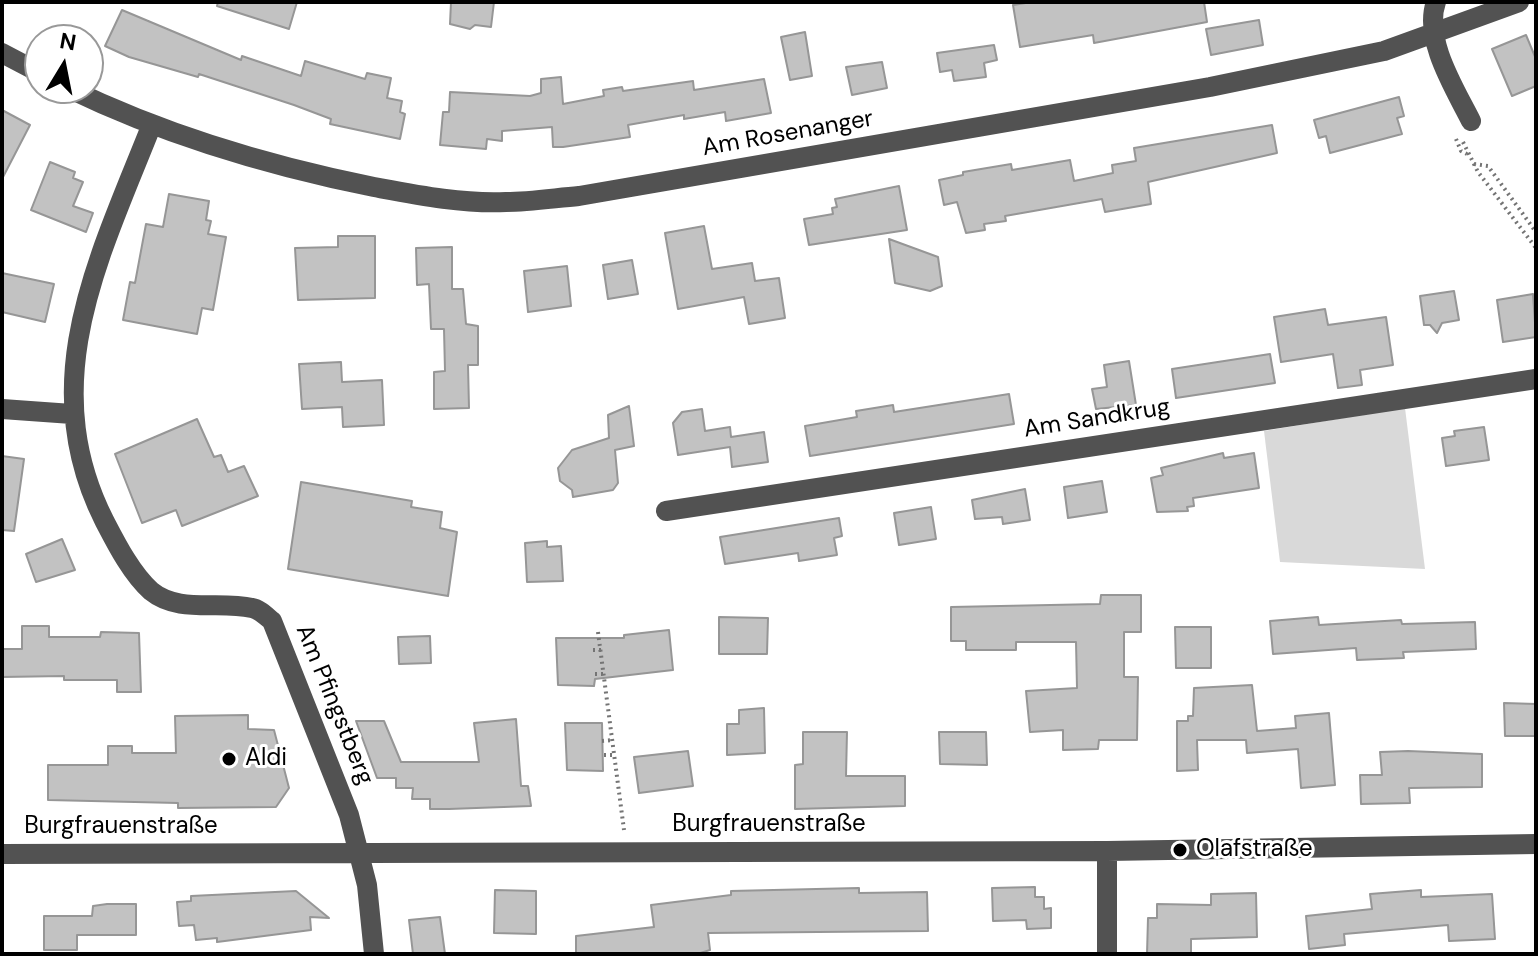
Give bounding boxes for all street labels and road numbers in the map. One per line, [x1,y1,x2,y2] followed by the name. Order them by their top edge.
[700,105,876,163] street label: Am Rosenanger
[1022,393,1172,445] street label: Am Sandkrug
[289,621,379,789] street label: Am Pfingstberg
[672,811,866,839] street label: Burgfrauenstraße
[24,813,218,841] street label: Burgfrauenstraße

